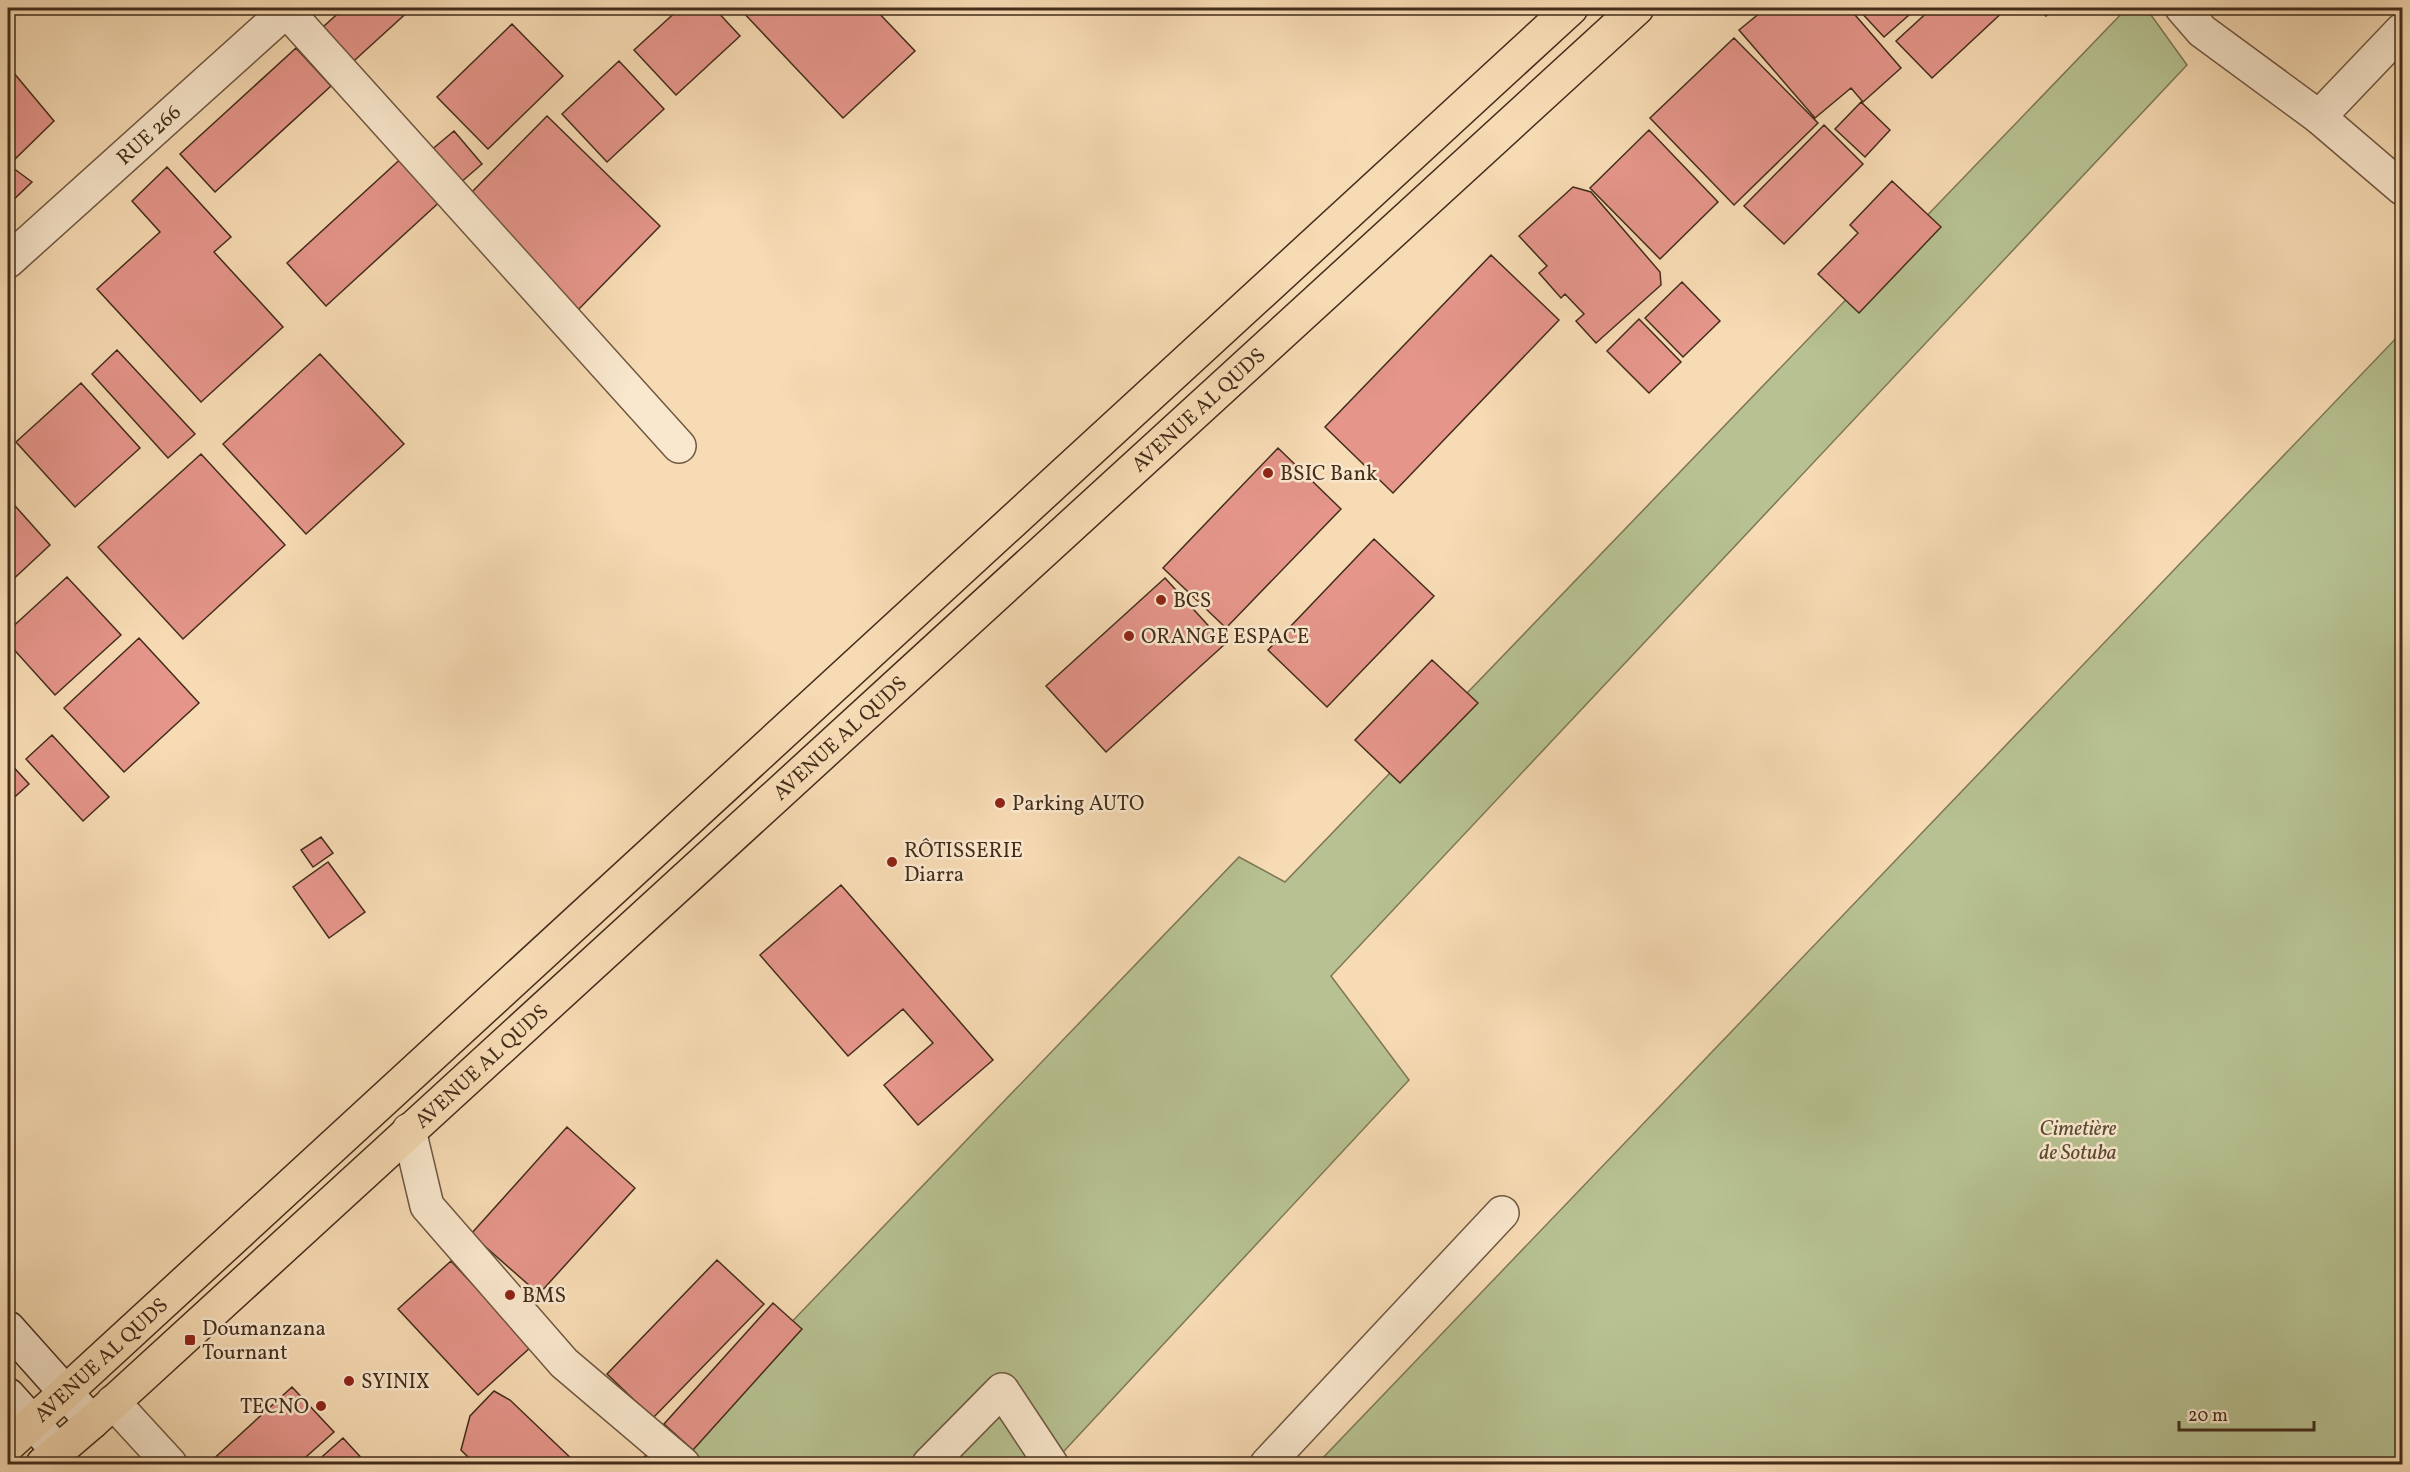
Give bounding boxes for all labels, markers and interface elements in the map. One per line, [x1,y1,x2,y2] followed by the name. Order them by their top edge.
[111,99,188,173] street label: RUE 266
[1126,342,1273,480] street label: AVENUE AL QUDS
[1280,460,1378,489] place label: BSIC Bank
[1261,466,1275,480] marker: BSIC Bank
[1173,587,1211,616] place label: BCS
[1154,593,1168,607] marker: BCS
[1141,623,1309,652] place label: ORANGE ESPACE
[1122,629,1136,643] marker: ORANGE ESPACE
[767,670,914,808] street label: AVENUE AL QUDS
[1012,790,1144,819] place label: Parking AUTO
[993,796,1007,810] marker: Parking AUTO
[904,837,1023,890] place label: RÔTISSERIE Diarra
[885,855,899,869] marker: RÔTISSERIE Diarra
[409,998,556,1136] street label: AVENUE AL QUDS
[2039,1115,2117,1168] park label: Cimetière de Sotuba
[522,1282,566,1311] place label: BMS
[503,1288,517,1302] marker: BMS
[28,1292,175,1430] street label: AVENUE AL QUDS
[202,1315,326,1368] place label: Doumanzana Tournant
[183,1333,197,1347] marker: Doumanzana Tournant
[361,1368,430,1397] place label: SYINIX
[342,1374,356,1388] marker: SYINIX
[240,1393,309,1422] place label: TECNO
[2179,1394,2314,1432] scale bar
[314,1399,328,1413] marker: TECNO
[2188,1404,2228,1429] text: 20 m

